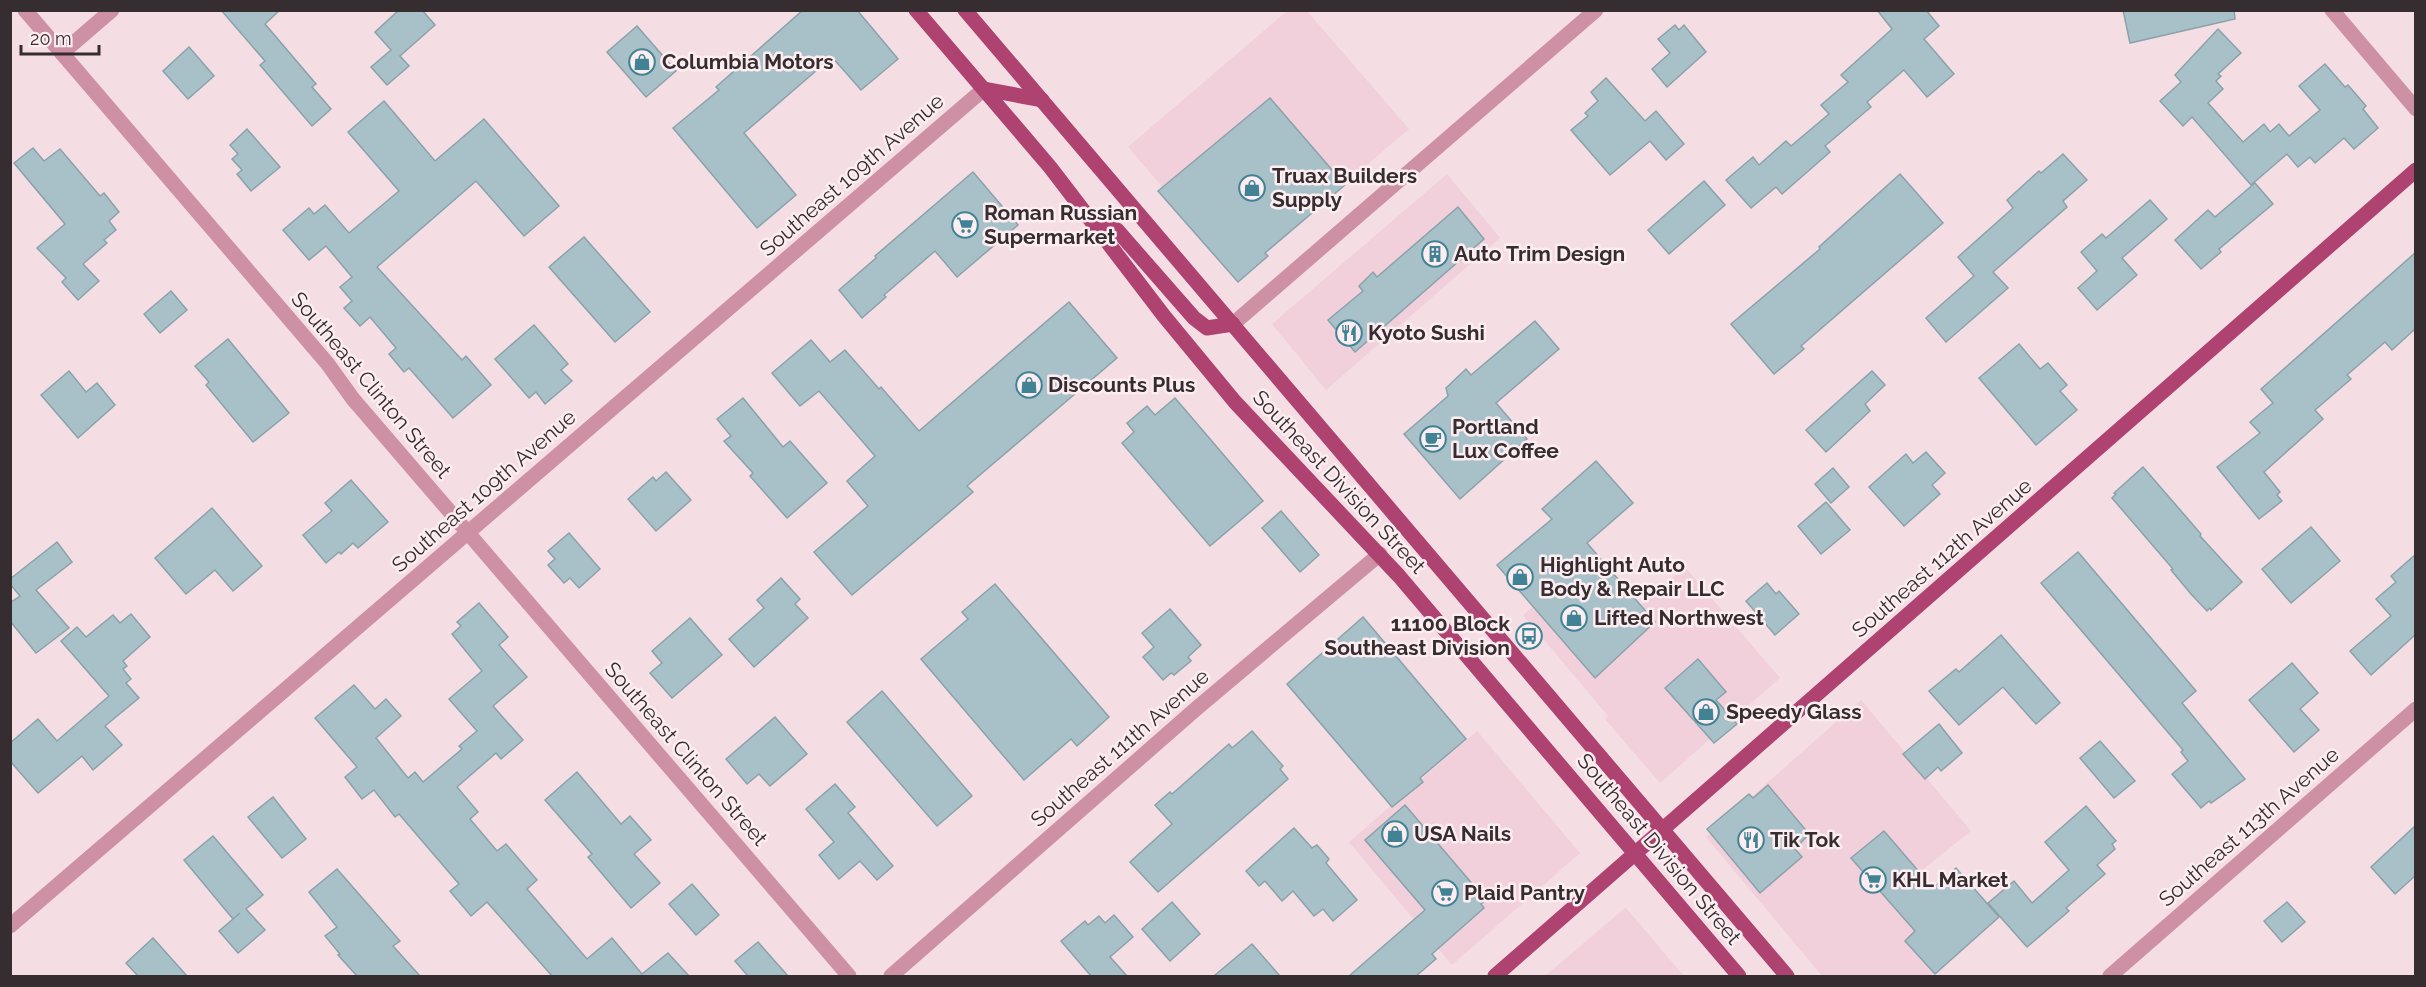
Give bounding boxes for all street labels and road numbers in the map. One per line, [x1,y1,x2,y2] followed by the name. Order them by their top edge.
[755,88,949,261] street label: Southeast 109th Avenue
[286,287,457,483] street label: Southeast Clinton Street
[1248,385,1431,579] street label: Southeast Division Street
[387,404,581,577] street label: Southeast 109th Avenue
[1847,473,2037,642] street label: Southeast 112th Avenue
[600,657,773,851] street label: Southeast Clinton Street
[1025,663,1214,832] street label: Southeast 111th Avenue
[2154,742,2344,912] street label: Southeast 113th Avenue
[1572,748,1747,949] street label: Southeast Division Street

